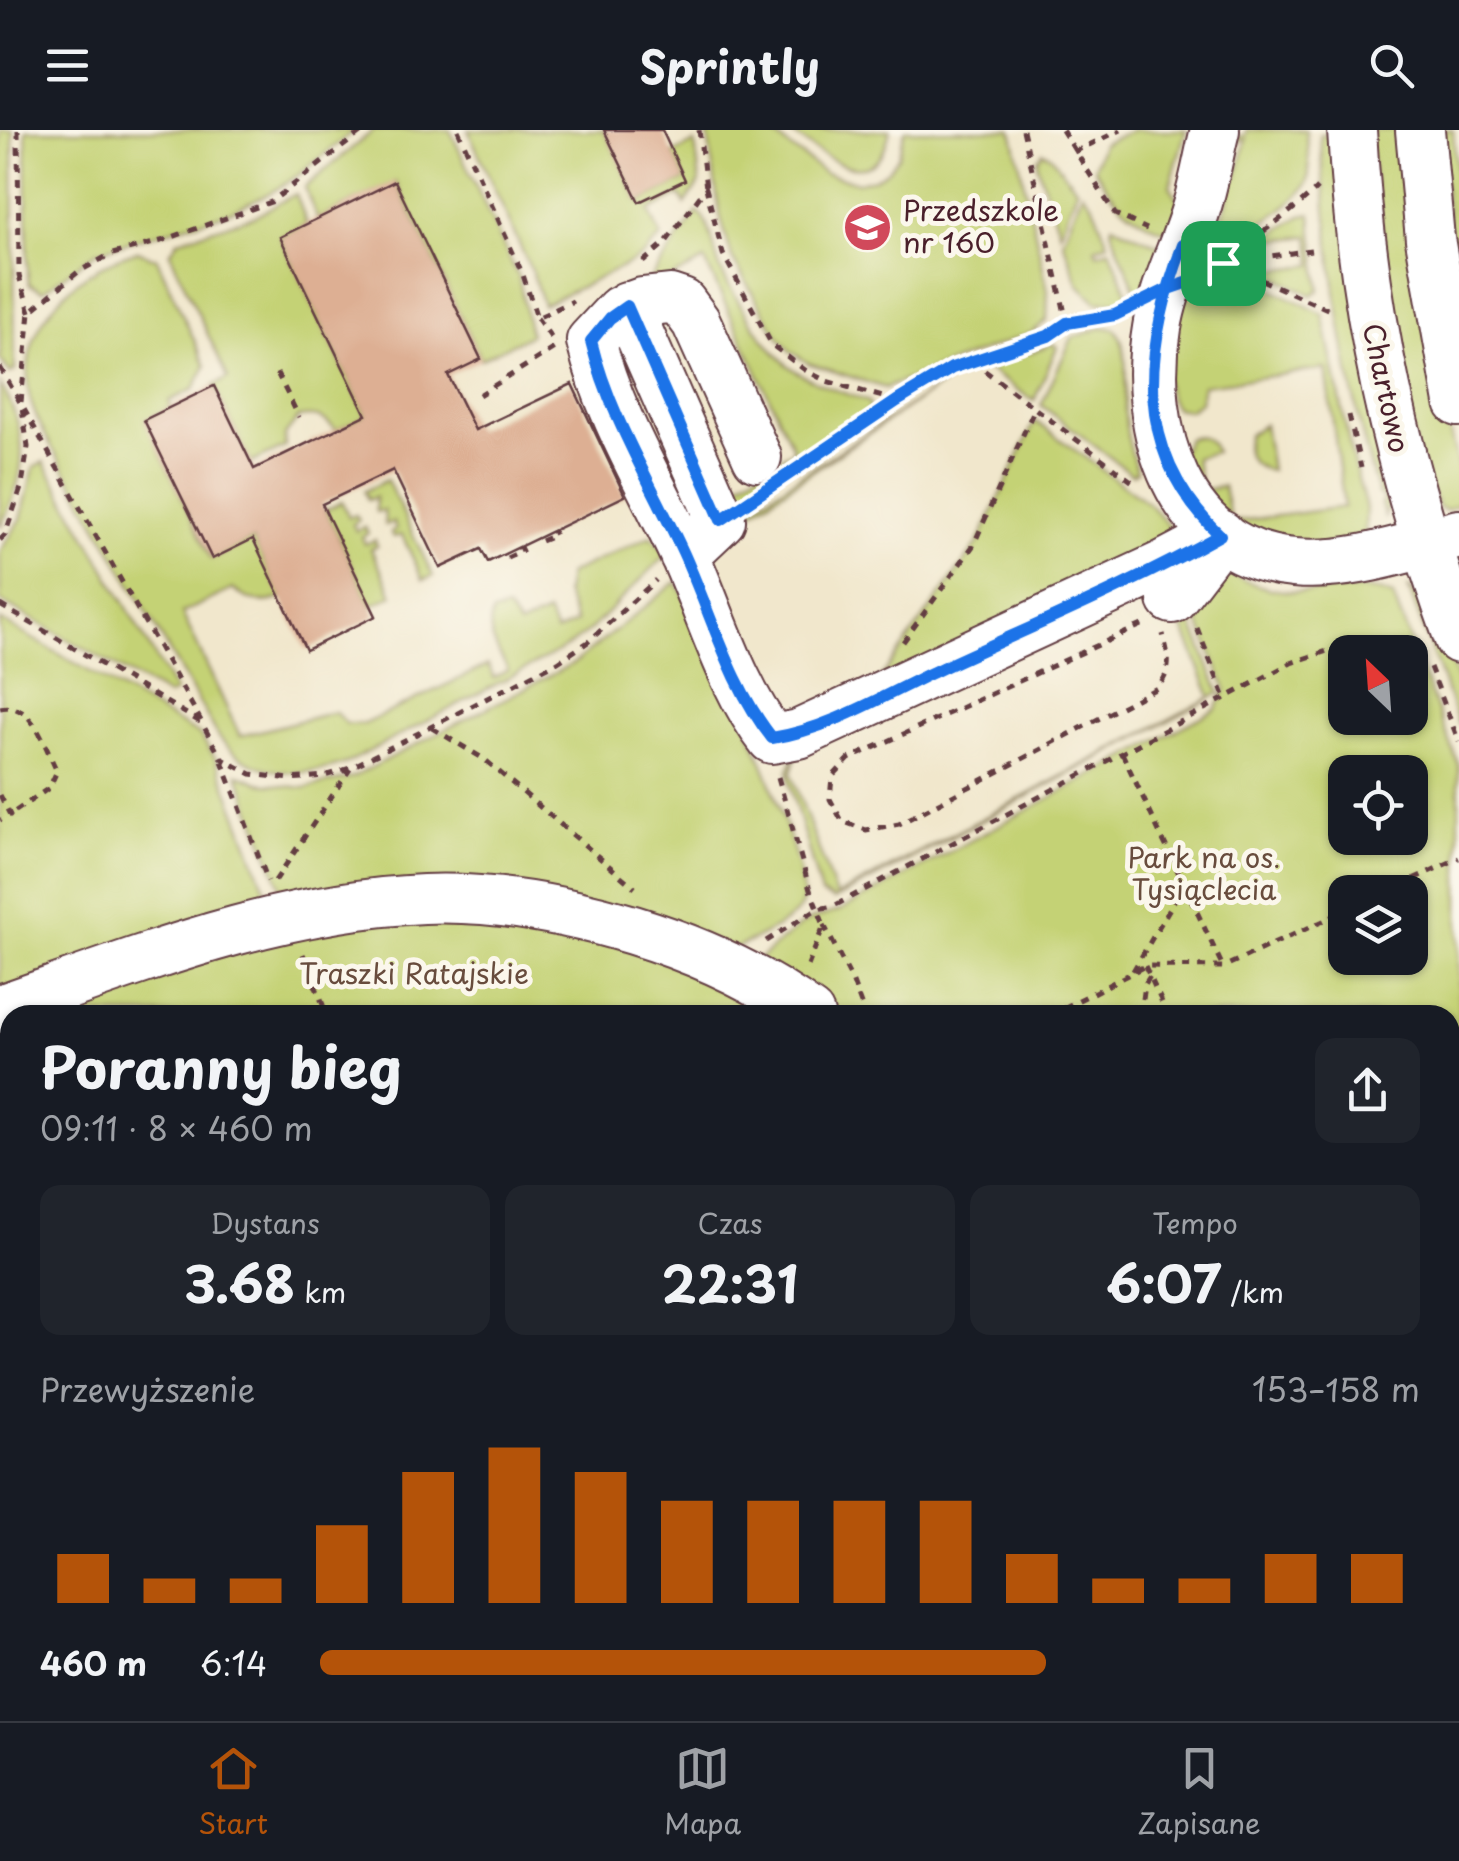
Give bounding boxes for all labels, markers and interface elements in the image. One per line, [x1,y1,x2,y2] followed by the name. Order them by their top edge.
[639,31,820,99] text: Sprintly
[40,38,95,93] icon: menu
[1364,38,1419,93] icon: search
[903,188,1059,263] place label: Przedszkole nr 160
[842,201,894,253] school or university icon: Przedszkole nr 160
[1181,221,1266,306] pin
[1196,236,1251,291] icon: arrive
[1353,319,1422,456] street label: Chartowo
[1328,635,1428,735] north arrow
[1328,635,1428,975] map controls
[1328,755,1428,855] button: locate
[1127,835,1281,910] park label: Park na os. Tysiąclecia
[1328,875,1428,975] button: layers
[299,951,529,994] park label: Traszki Ratajskie
[40,1025,402,1108] text: Poranny bieg
[1315,1038,1420,1143] button: share
[40,1104,313,1152] text: 09:11 · 8 × 460 m
[210,1201,320,1244] text: Dystans
[698,1201,762,1244] text: Czas
[1152,1201,1238,1244] text: Tempo
[184,1244,295,1320] text: 3.68
[662,1244,798,1320] text: 22:31
[1106,1244,1221,1320] text: 6:07
[295,1270,346,1313] text: km
[1221,1270,1284,1313] text: /km
[40,1365,255,1413] text: Przewyższenie
[1252,1365,1420,1413] text: 153–158 m
[40,1639,147,1687] text: 460 m
[200,1639,267,1687] text: 6:14
[198,1741,268,1844] tab: Start
[664,1741,741,1844] tab: Mapa
[1137,1741,1261,1844] tab: Zapisane

